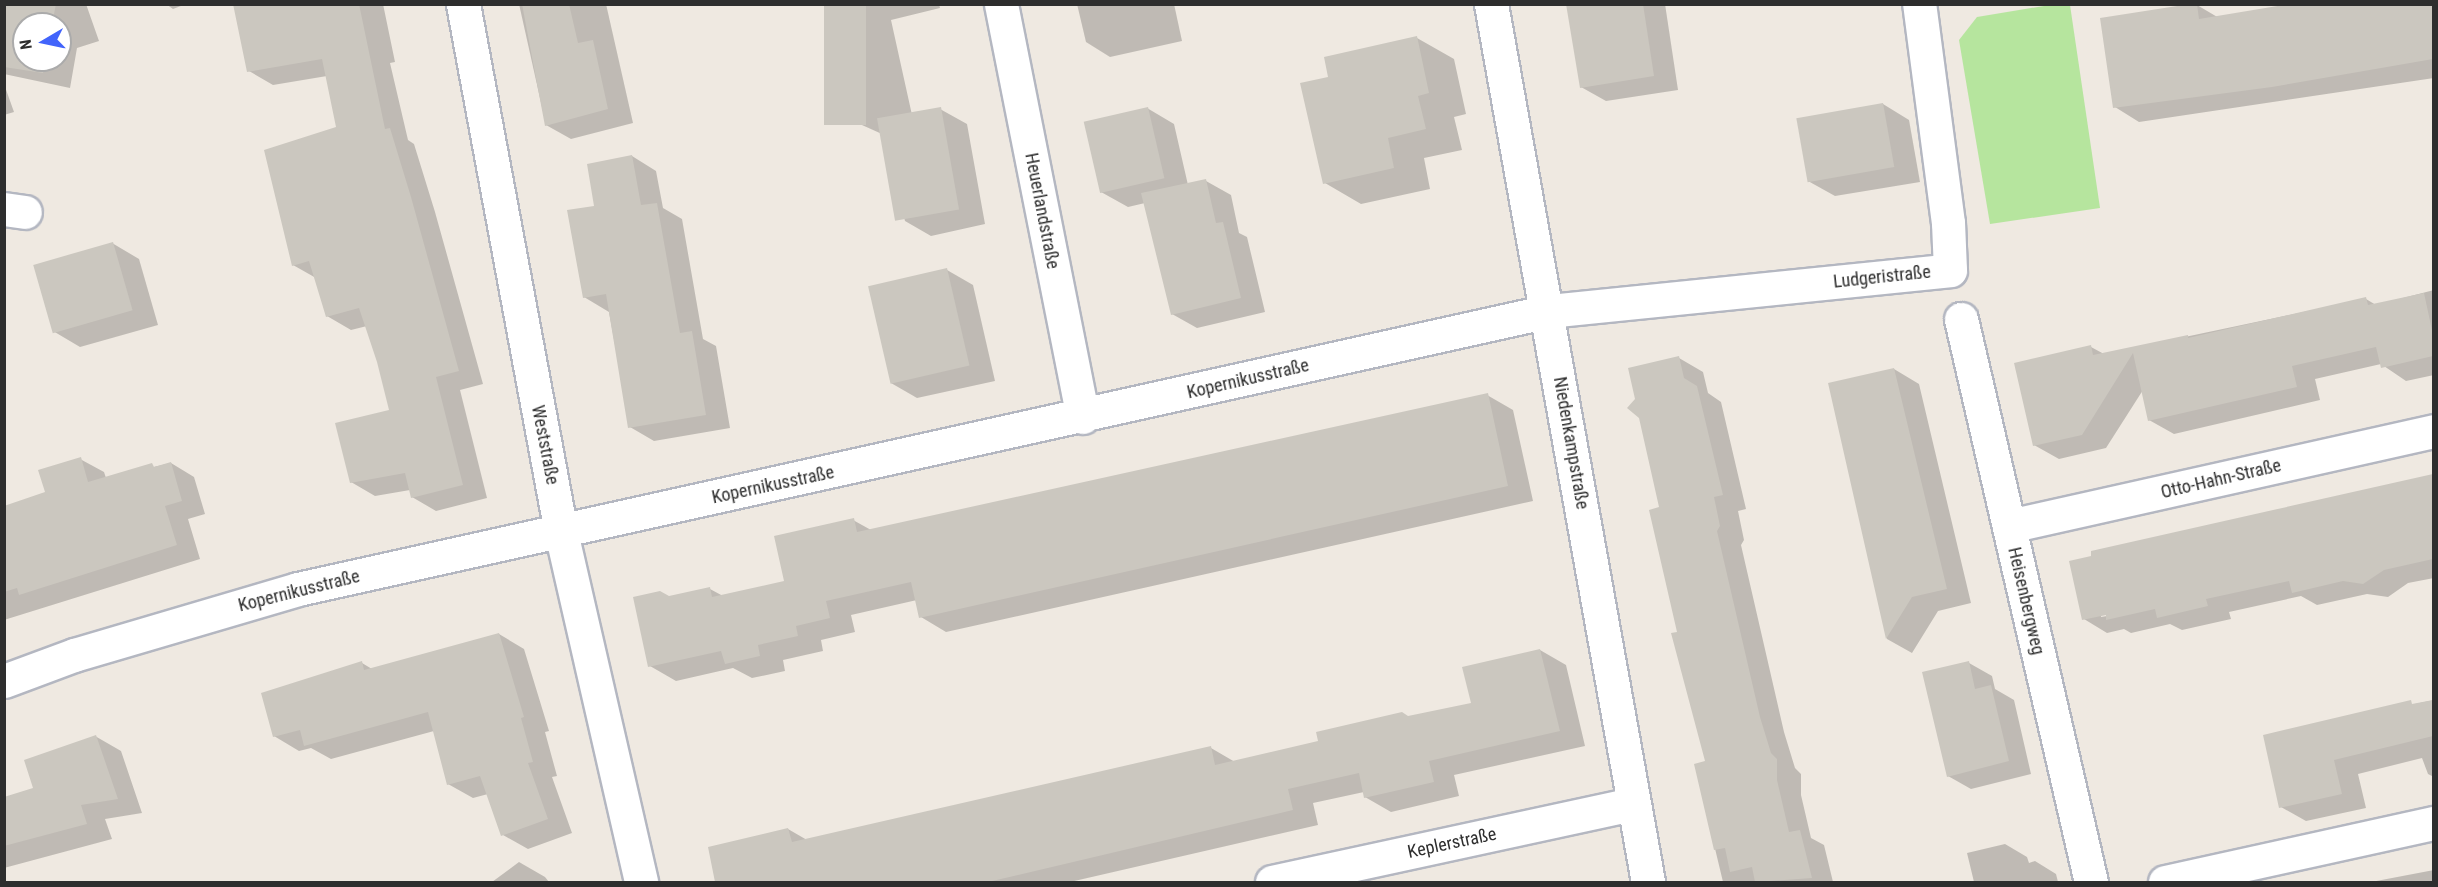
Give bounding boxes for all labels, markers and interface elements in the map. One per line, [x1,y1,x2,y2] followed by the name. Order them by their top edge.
[12,12,72,72] north arrow
[16,38,36,51] text: N
[1020,151,1064,271] street label: Heuerlandstraße
[1832,261,1932,293] street label: Ludgeristraße
[1185,354,1311,404] street label: Kopernikusstraße
[1549,375,1593,511] street label: Niedenkampstraße
[527,403,563,487] street label: Weststraße
[2159,455,2283,503] street label: Otto-Hahn-Straße
[710,462,836,508] street label: Kopernikusstraße
[2003,545,2049,657] street label: Heisenbergweg
[236,565,362,617] street label: Kopernikusstraße
[1406,823,1498,863] street label: Keplerstraße

